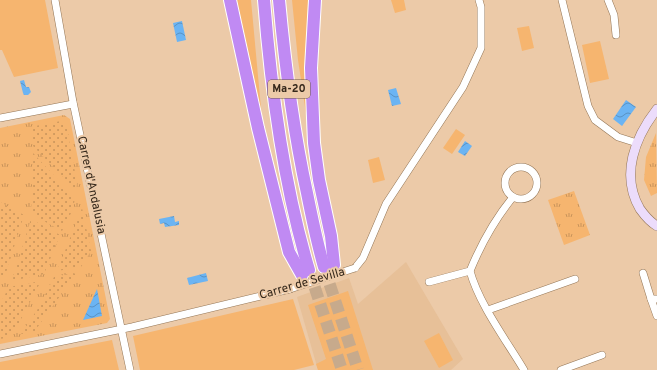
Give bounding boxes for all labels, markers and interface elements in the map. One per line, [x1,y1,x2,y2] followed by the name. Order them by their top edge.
[268,80,310,98] road number: Ma-20
[73,135,109,235] street label: Carrer d'Andalusia
[257,264,347,304] street label: Carrer de Sevilla

